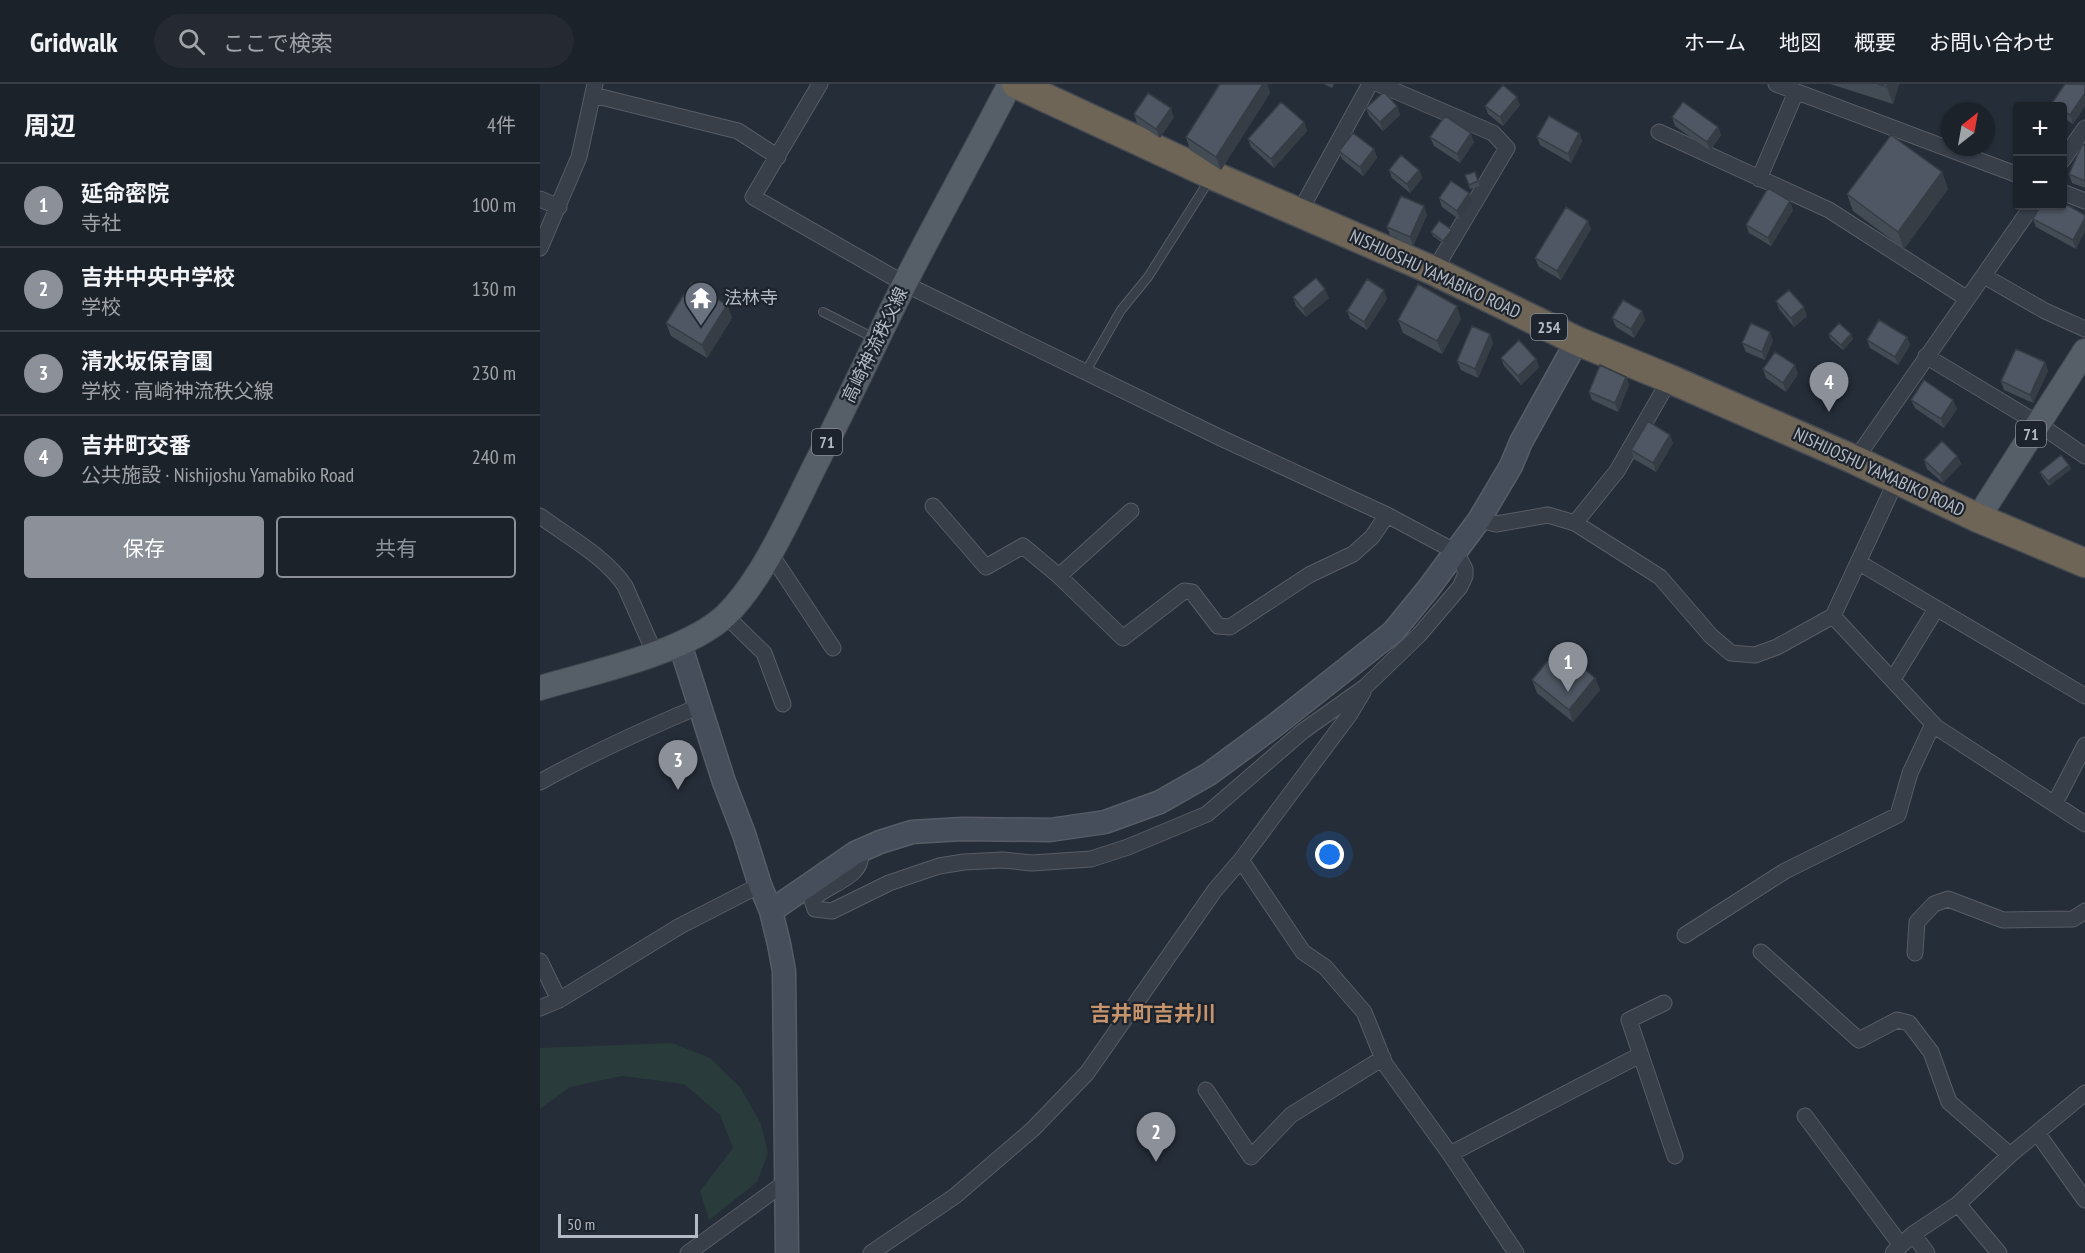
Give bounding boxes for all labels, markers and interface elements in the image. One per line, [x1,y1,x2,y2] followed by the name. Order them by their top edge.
[154,14,574,68] search box
[30,23,118,60] text: Gridwalk
[175,25,208,58] icon: search
[223,29,333,57] text: ここで検索
[1684,29,1746,56] text: ホーム
[1779,29,1821,56] text: 地図
[1854,29,1896,56] text: 概要
[1929,29,2055,56] text: お問い合わせ
[1941,102,1995,156] north arrow
[2013,102,2067,210] map controls
[2013,102,2067,156] button: +
[24,109,76,142] text: 周辺
[487,112,516,138] text: 4件
[2013,156,2067,210] button: −
[81,179,169,207] text: 延命密院
[39,192,48,218] text: 1
[472,192,516,218] text: 100 m
[81,210,121,236] text: 寺社
[1346,224,1524,323] street label: NISHIJOSHU YAMABIKO ROAD
[81,263,235,291] text: 吉井中央中学校
[39,276,48,302] text: 2
[472,276,516,302] text: 130 m
[683,280,719,327] temple icon: 法林寺
[837,283,913,406] street label: 高崎神流秩父線
[724,286,778,309] place label: 法林寺
[81,294,121,320] text: 学校
[1531,314,1567,340] road number: 254
[81,347,213,375] text: 清水坂保育園
[39,360,48,386] text: 3
[472,360,516,386] text: 230 m
[1810,362,1848,412] pin: 4
[81,378,274,404] text: 学校 · 高崎神流秩父線
[2016,421,2046,447] road number: 71
[1790,422,1968,521] street label: NISHIJOSHU YAMABIKO ROAD
[812,429,842,455] road number: 71
[81,431,191,459] text: 吉井町交番
[39,444,48,470] text: 4
[472,444,516,470] text: 240 m
[81,462,354,488] text: 公共施設 · Nishijoshu Yamabiko Road
[24,516,264,578] button: 保存
[276,516,516,578] button: 共有
[1548,642,1588,692] pin: 1
[658,740,698,790] pin: 3
[1315,840,1344,869] your location
[1090,1000,1216,1027] district label: 吉井町吉井川
[1136,1112,1176,1162] pin: 2
[558,1211,698,1238] scale bar
[567,1214,595,1234] text: 50 m

